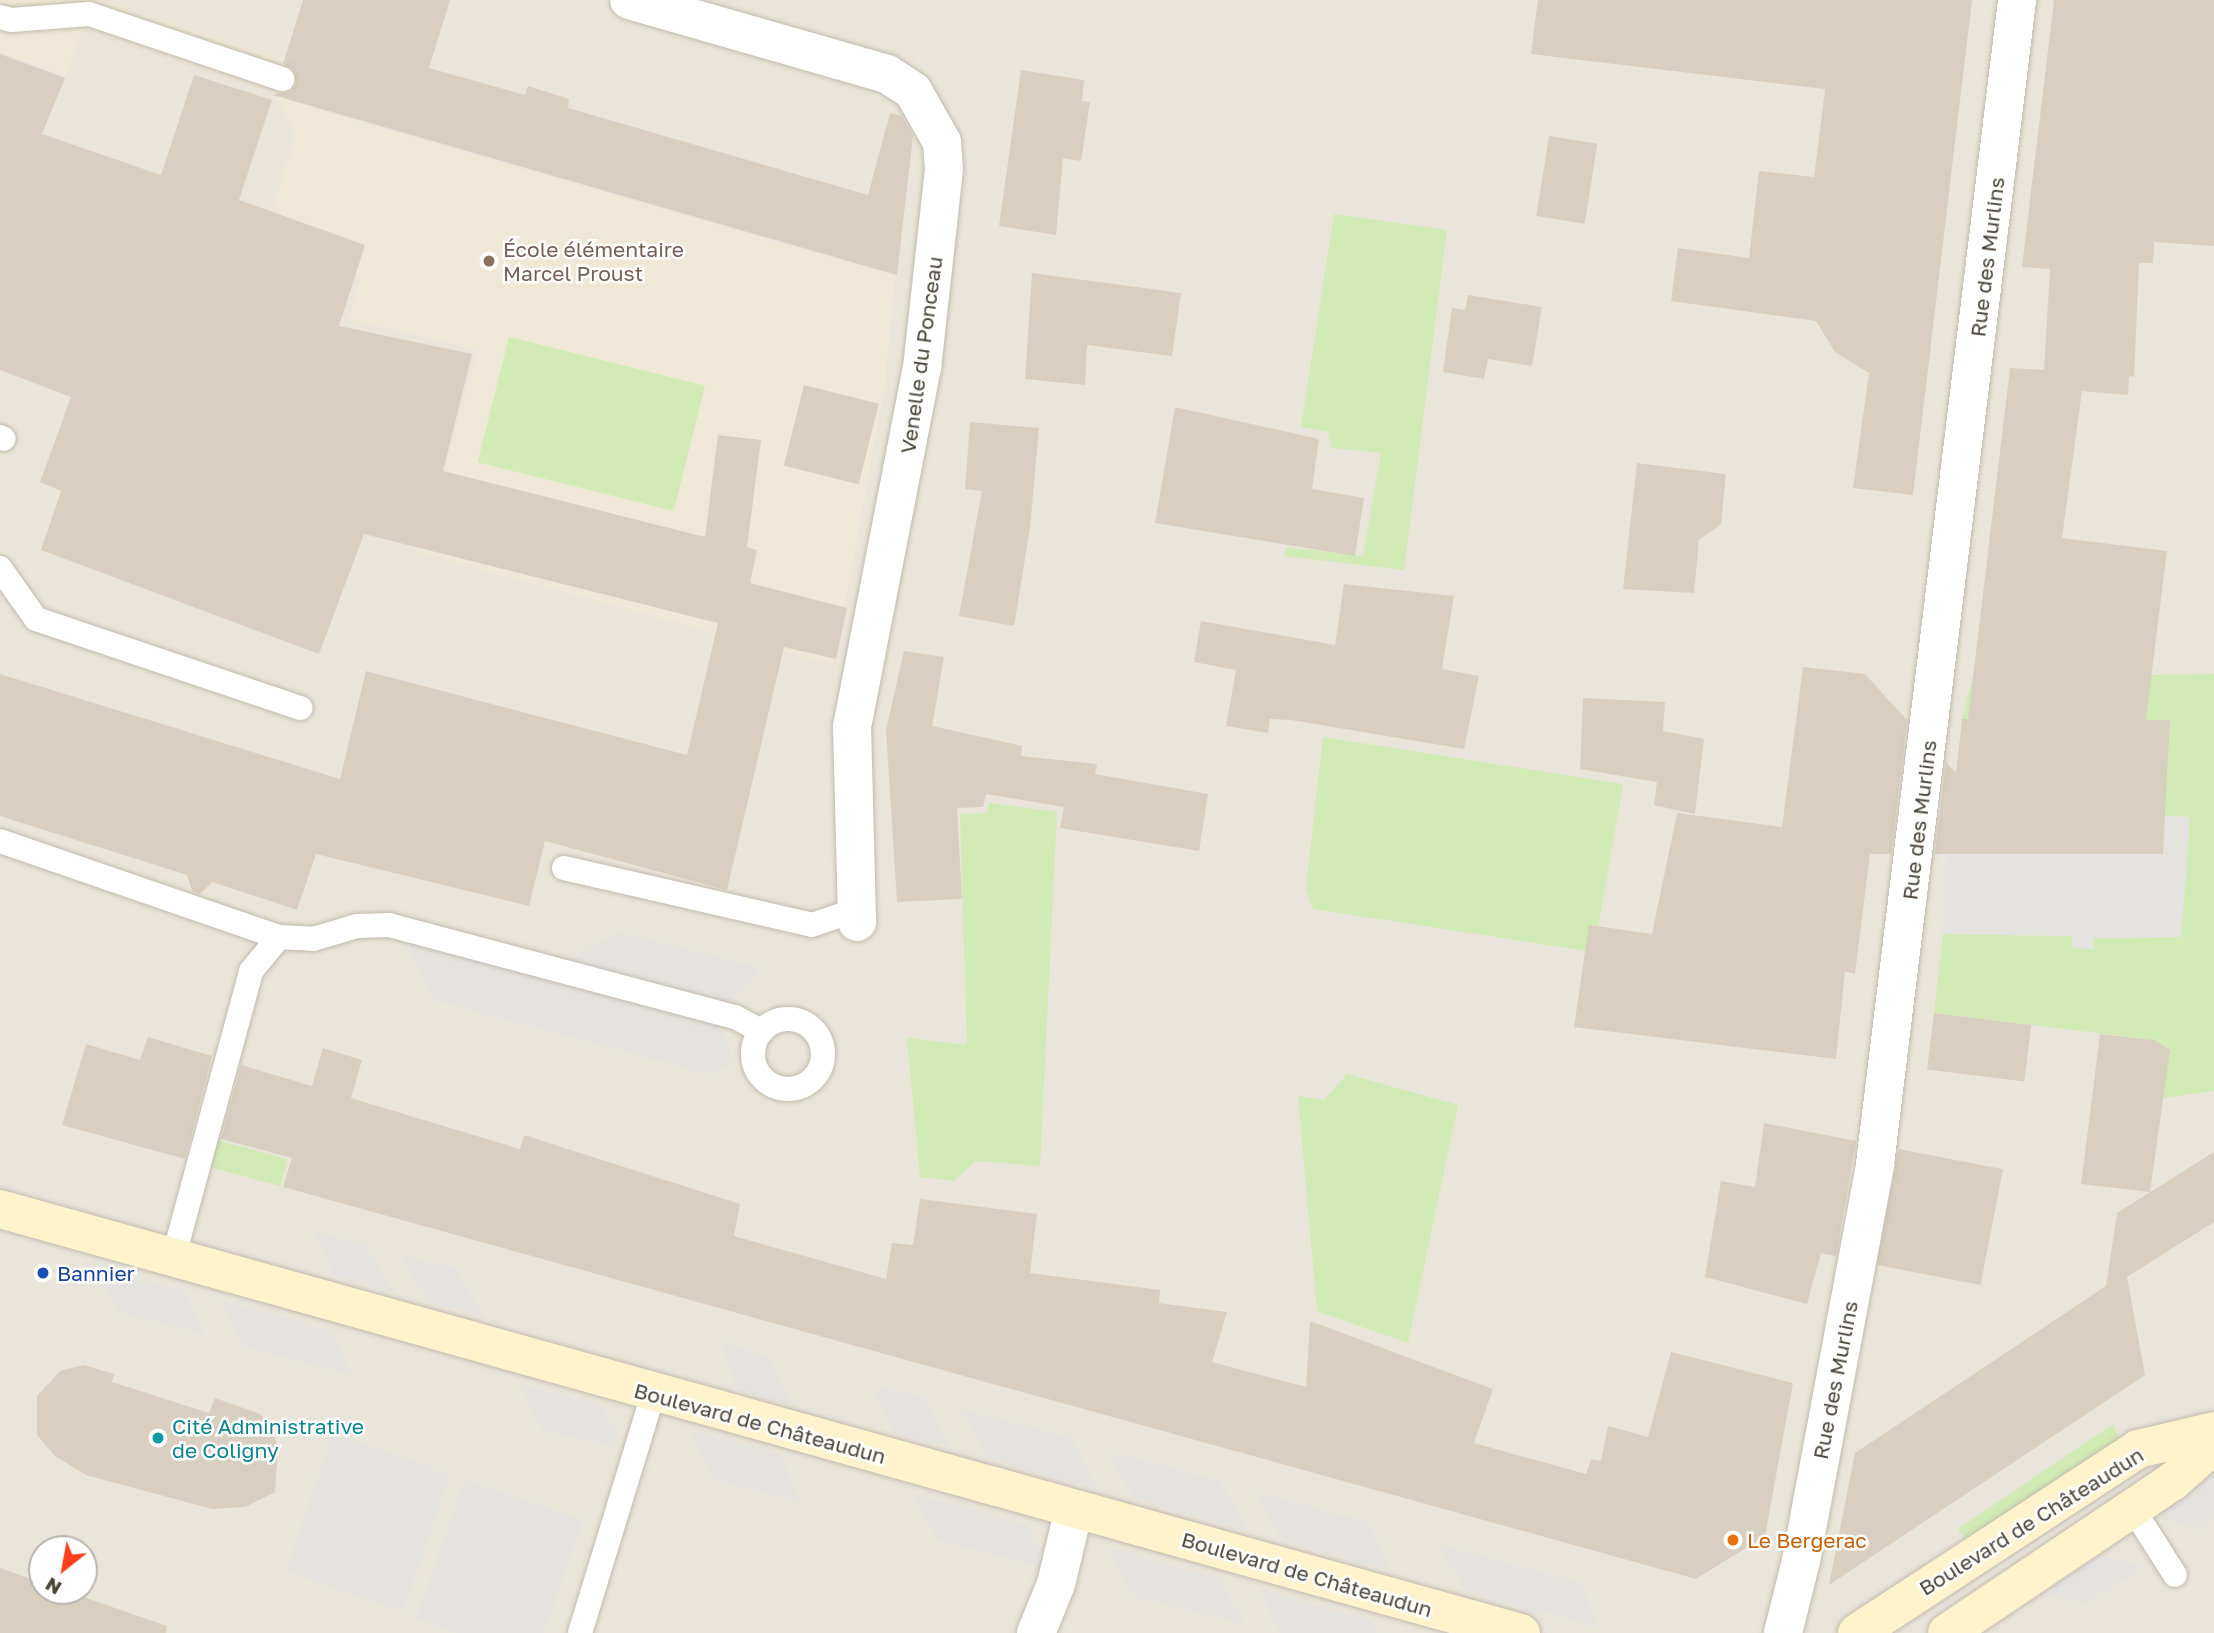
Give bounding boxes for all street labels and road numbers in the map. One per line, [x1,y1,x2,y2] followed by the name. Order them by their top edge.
[1965,176,2009,338] street label: Rue des Murlins
[895,255,947,455] street label: Venelle du Ponceau
[1897,739,1941,901] street label: Rue des Murlins
[1807,1299,1863,1461] street label: Rue des Murlins
[631,1377,889,1469] street label: Boulevard de Châteaudun
[1914,1442,2148,1600] street label: Boulevard de Châteaudun
[1179,1526,1435,1622] street label: Boulevard de Châteaudun

